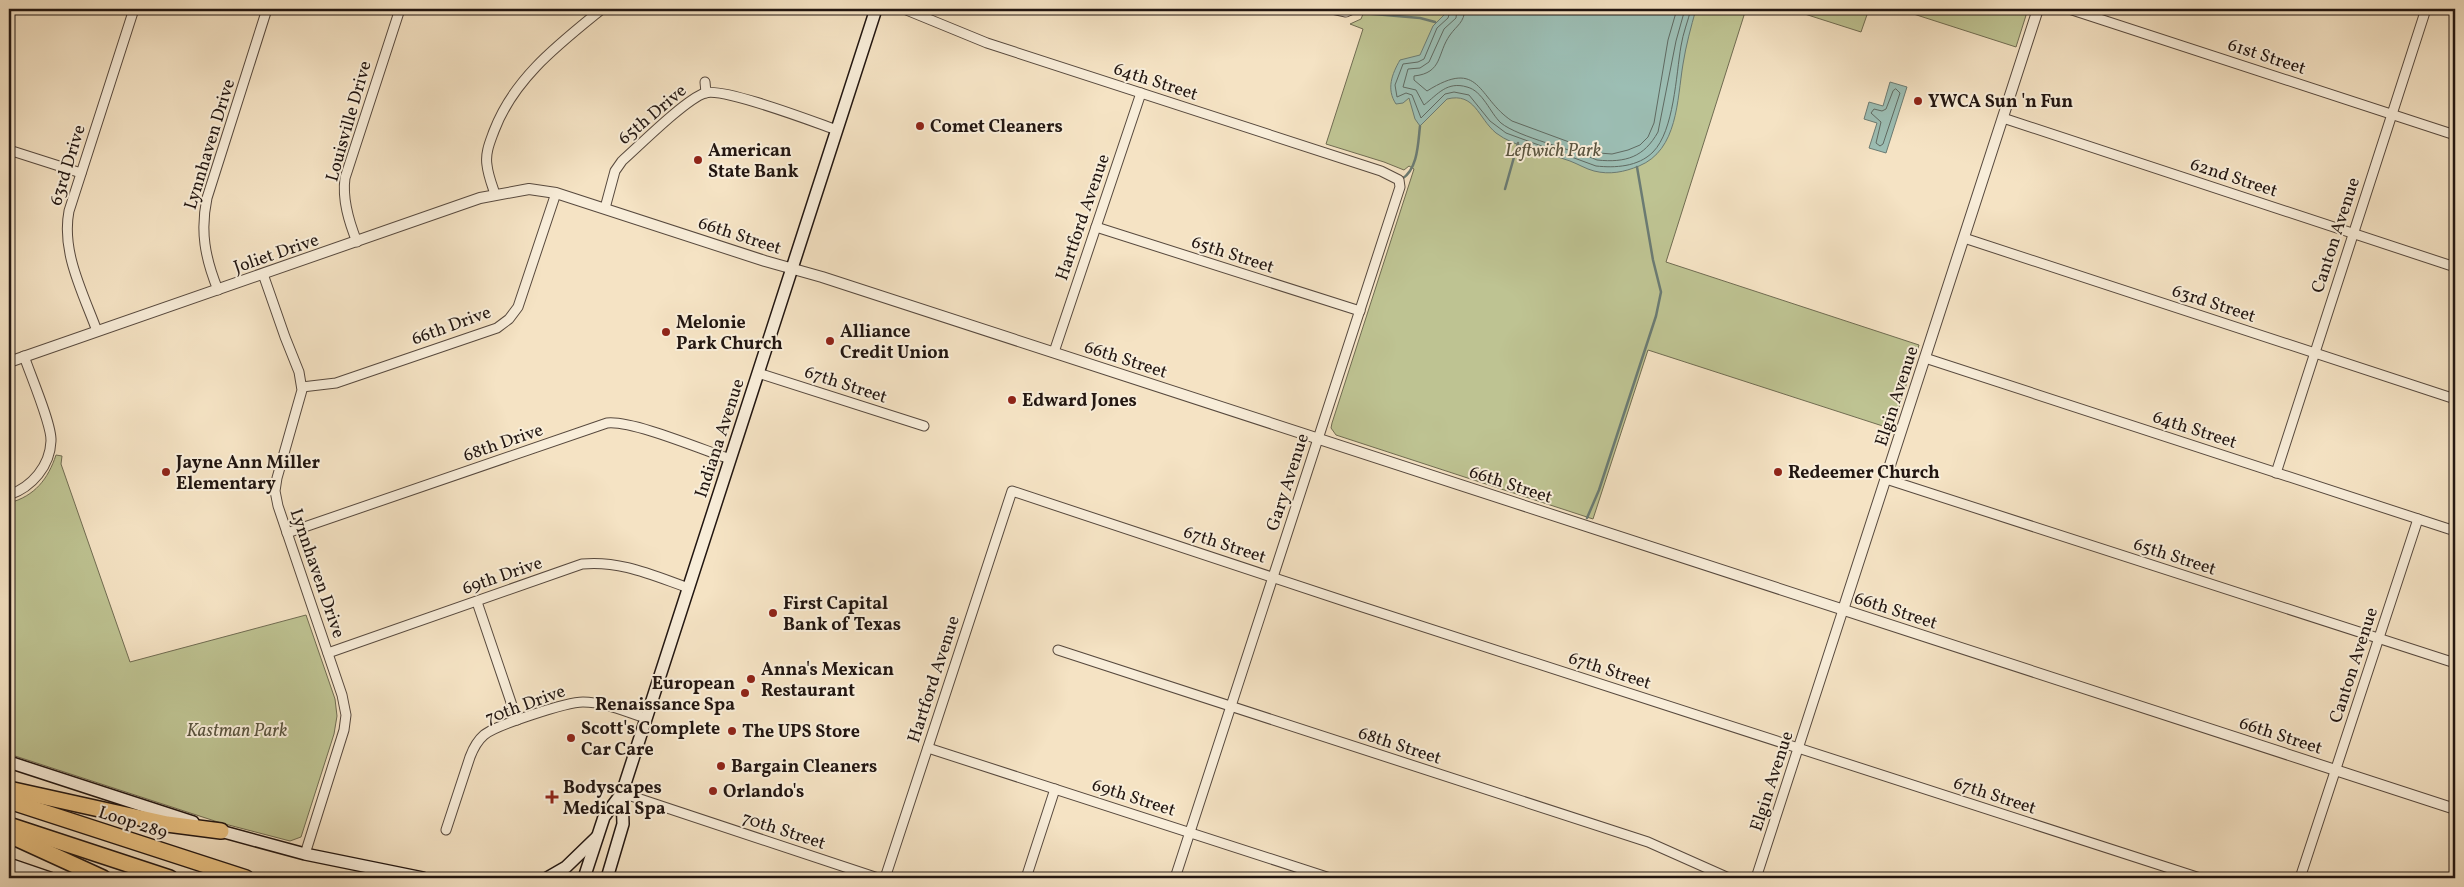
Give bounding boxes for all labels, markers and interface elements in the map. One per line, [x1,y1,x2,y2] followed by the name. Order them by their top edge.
[2224,33,2309,82] street label: 61st Street
[1110,57,1201,108] street label: 64th Street
[320,58,379,185] street label: Louisville Drive
[179,76,242,213] street label: Lynnhaven Drive
[613,79,693,151] street label: 65th Drive
[1928,90,2073,115] place label: YWCA Sun 'n Fun
[1912,95,1924,107] marker: YWCA Sun 'n Fun
[930,115,1063,140] place label: Comet Cleaners
[914,120,926,132] marker: Comet Cleaners
[44,122,93,209] street label: 63rd Drive
[708,139,799,185] place label: American State Bank
[1505,139,1601,164] park label: Leftwich Park
[1050,151,1117,284] street label: Hartford Avenue
[2187,153,2280,204] street label: 62nd Street
[692,154,704,166] marker: American State Bank
[2306,174,2367,297] street label: Canton Avenue
[695,211,784,262] street label: 66th Street
[231,228,322,281] street label: Joliet Drive
[1188,230,1277,281] street label: 65th Street
[2168,279,2259,330] street label: 63rd Street
[408,300,495,352] street label: 66th Drive
[676,311,783,357] place label: Melonie Park Church
[840,320,949,366] place label: Alliance Credit Union
[660,326,672,338] marker: Melonie Park Church
[824,335,836,347] marker: Alliance Credit Union
[1081,335,1170,386] street label: 66th Street
[1869,343,1925,450] street label: Elgin Avenue
[801,360,890,411] street label: 67th Street
[689,376,751,501] street label: Indiana Avenue
[1022,389,1137,414] place label: Edward Jones
[1006,394,1018,406] marker: Edward Jones
[2149,405,2240,456] street label: 64th Street
[460,418,547,469] street label: 68th Drive
[1261,430,1316,535] street label: Gary Avenue
[175,451,320,497] place label: Jayne Ann Miller Elementary
[1466,460,1555,511] street label: 66th Street
[1788,461,1940,486] place label: Redeemer Church
[160,466,172,478] marker: Jayne Ann Miller Elementary
[1772,466,1784,478] marker: Redeemer Church
[283,505,350,642] street label: Lynnhaven Drive
[1180,520,1269,571] street label: 67th Street
[2130,532,2219,583] street label: 65th Street
[459,551,546,602] street label: 69th Drive
[1851,586,1940,637] street label: 66th Street
[783,592,901,638] place label: First Capital Bank of Texas
[2324,604,2385,727] street label: Canton Avenue
[767,607,779,619] marker: First Capital Bank of Texas
[902,613,967,746] street label: Hartford Avenue
[1565,646,1654,697] street label: 67th Street
[761,658,894,704] place label: Anna's Mexican Restaurant
[595,672,735,718] place label: European Renaissance Spa
[745,673,757,685] marker: Anna's Mexican Restaurant
[482,679,569,731] street label: 70th Drive
[739,687,751,699] marker: European Renaissance Spa
[2236,711,2325,762] street label: 66th Street
[581,717,720,763] place label: Scott's Complete Car Care
[187,719,287,744] park label: Kastman Park
[742,720,860,745] place label: The UPS Store
[1355,721,1444,772] street label: 68th Street
[726,725,738,737] marker: The UPS Store
[1744,728,1800,835] street label: Elgin Avenue
[565,732,577,744] marker: Scott's Complete Car Care
[731,755,877,780] place label: Bargain Cleaners
[715,760,727,772] marker: Bargain Cleaners
[1950,771,2039,822] street label: 67th Street
[1089,773,1178,824] street label: 69th Street
[563,776,666,822] place label: Bodyscapes Medical Spa
[723,780,804,805] place label: Orlando's
[707,785,719,797] marker: Orlando's
[545,790,559,804] marker: Bodyscapes Medical Spa
[95,801,170,846] street label: Loop 289
[738,806,829,857] street label: 70th Street

